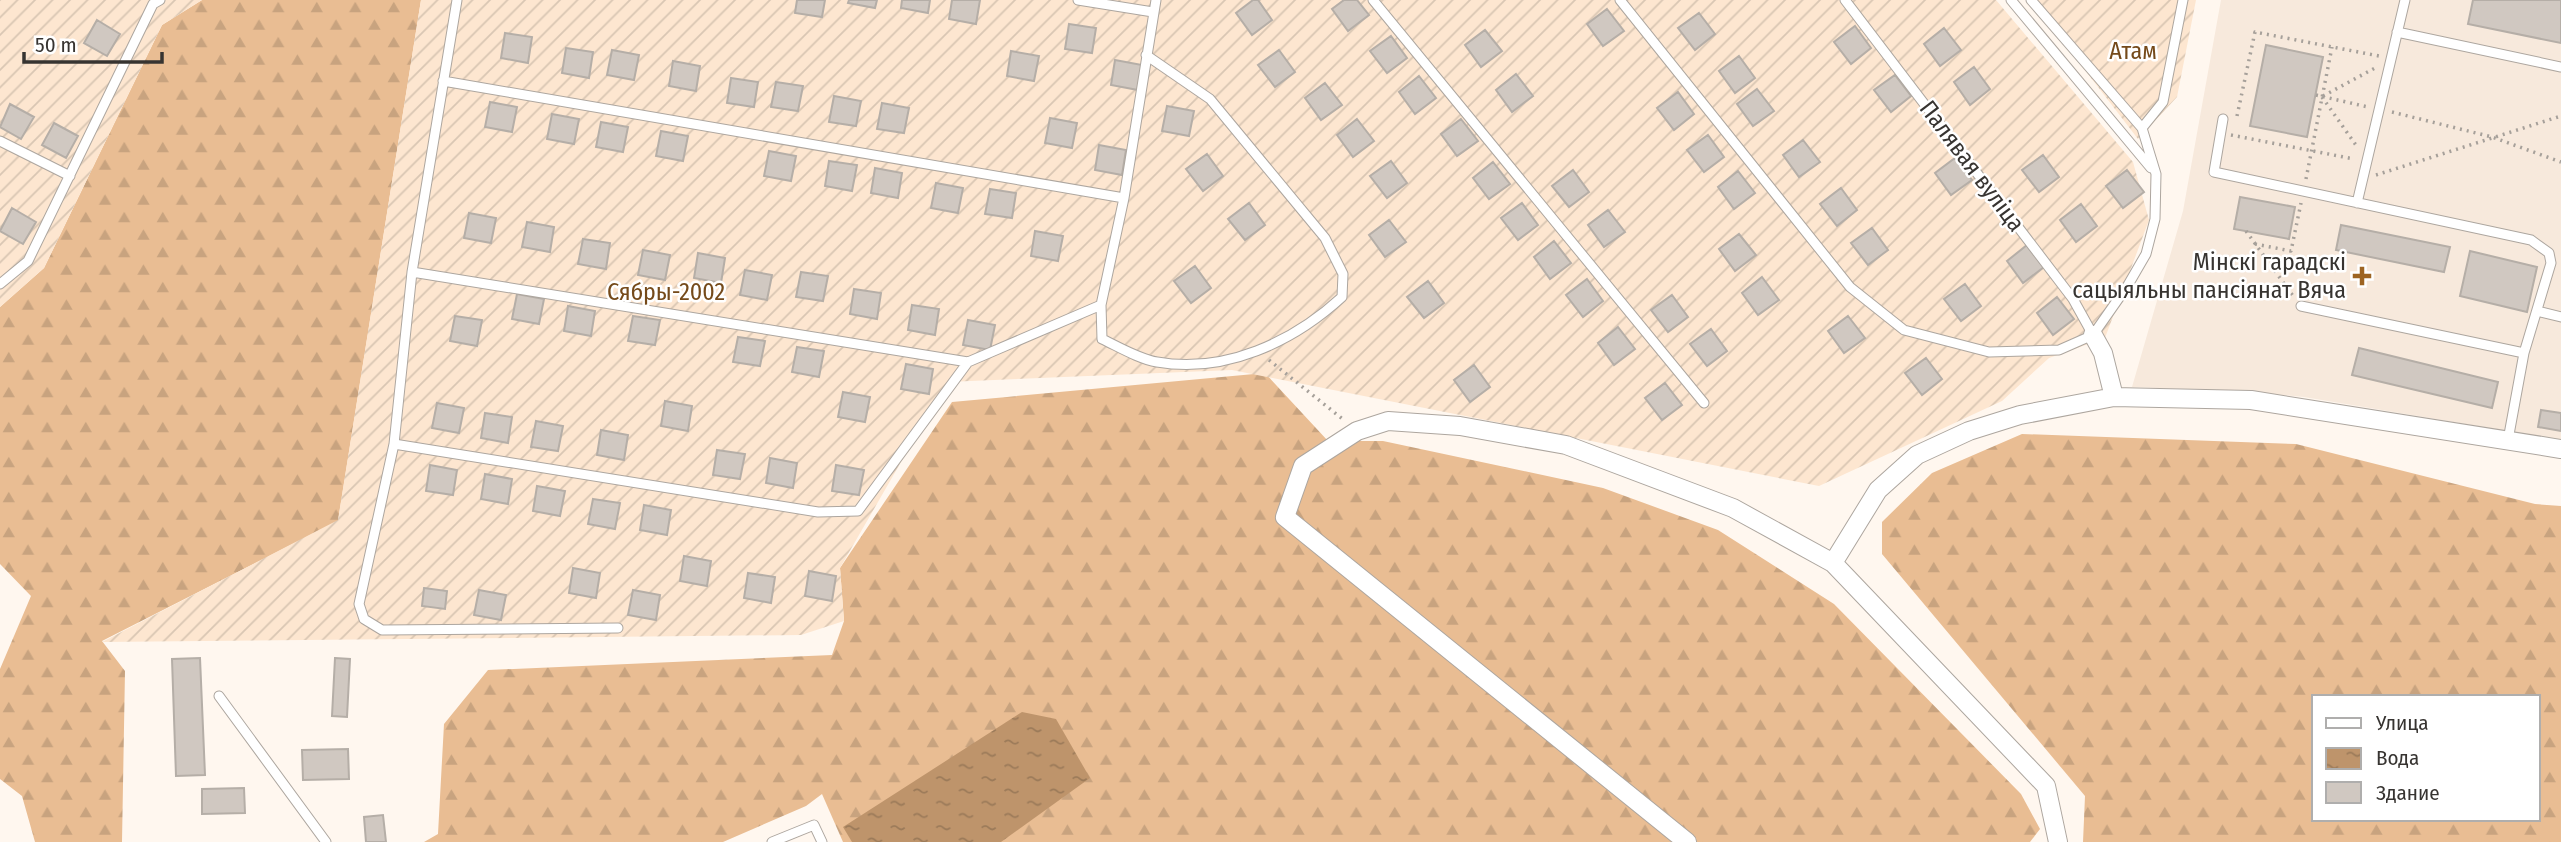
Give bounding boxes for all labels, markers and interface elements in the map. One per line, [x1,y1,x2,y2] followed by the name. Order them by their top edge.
[24,21,163,65] scale bar
[35,32,77,58] text: 50 m
[2109,37,2157,65] park label: Атам
[1914,95,2030,237] street label: Палявая вуліца
[2072,248,2346,304] place label: Мінскі гарадскі сацыяльны пансіянат Вяча
[2352,266,2372,286] marker: Мінскі гарадскі сацыяльны пансіянат Вяча
[607,278,725,306] park label: Сябры-2002
[2312,695,2540,821] legend
[2375,710,2429,736] text: Улица
[2376,745,2419,771] text: Вода
[2376,780,2440,806] text: Здание

